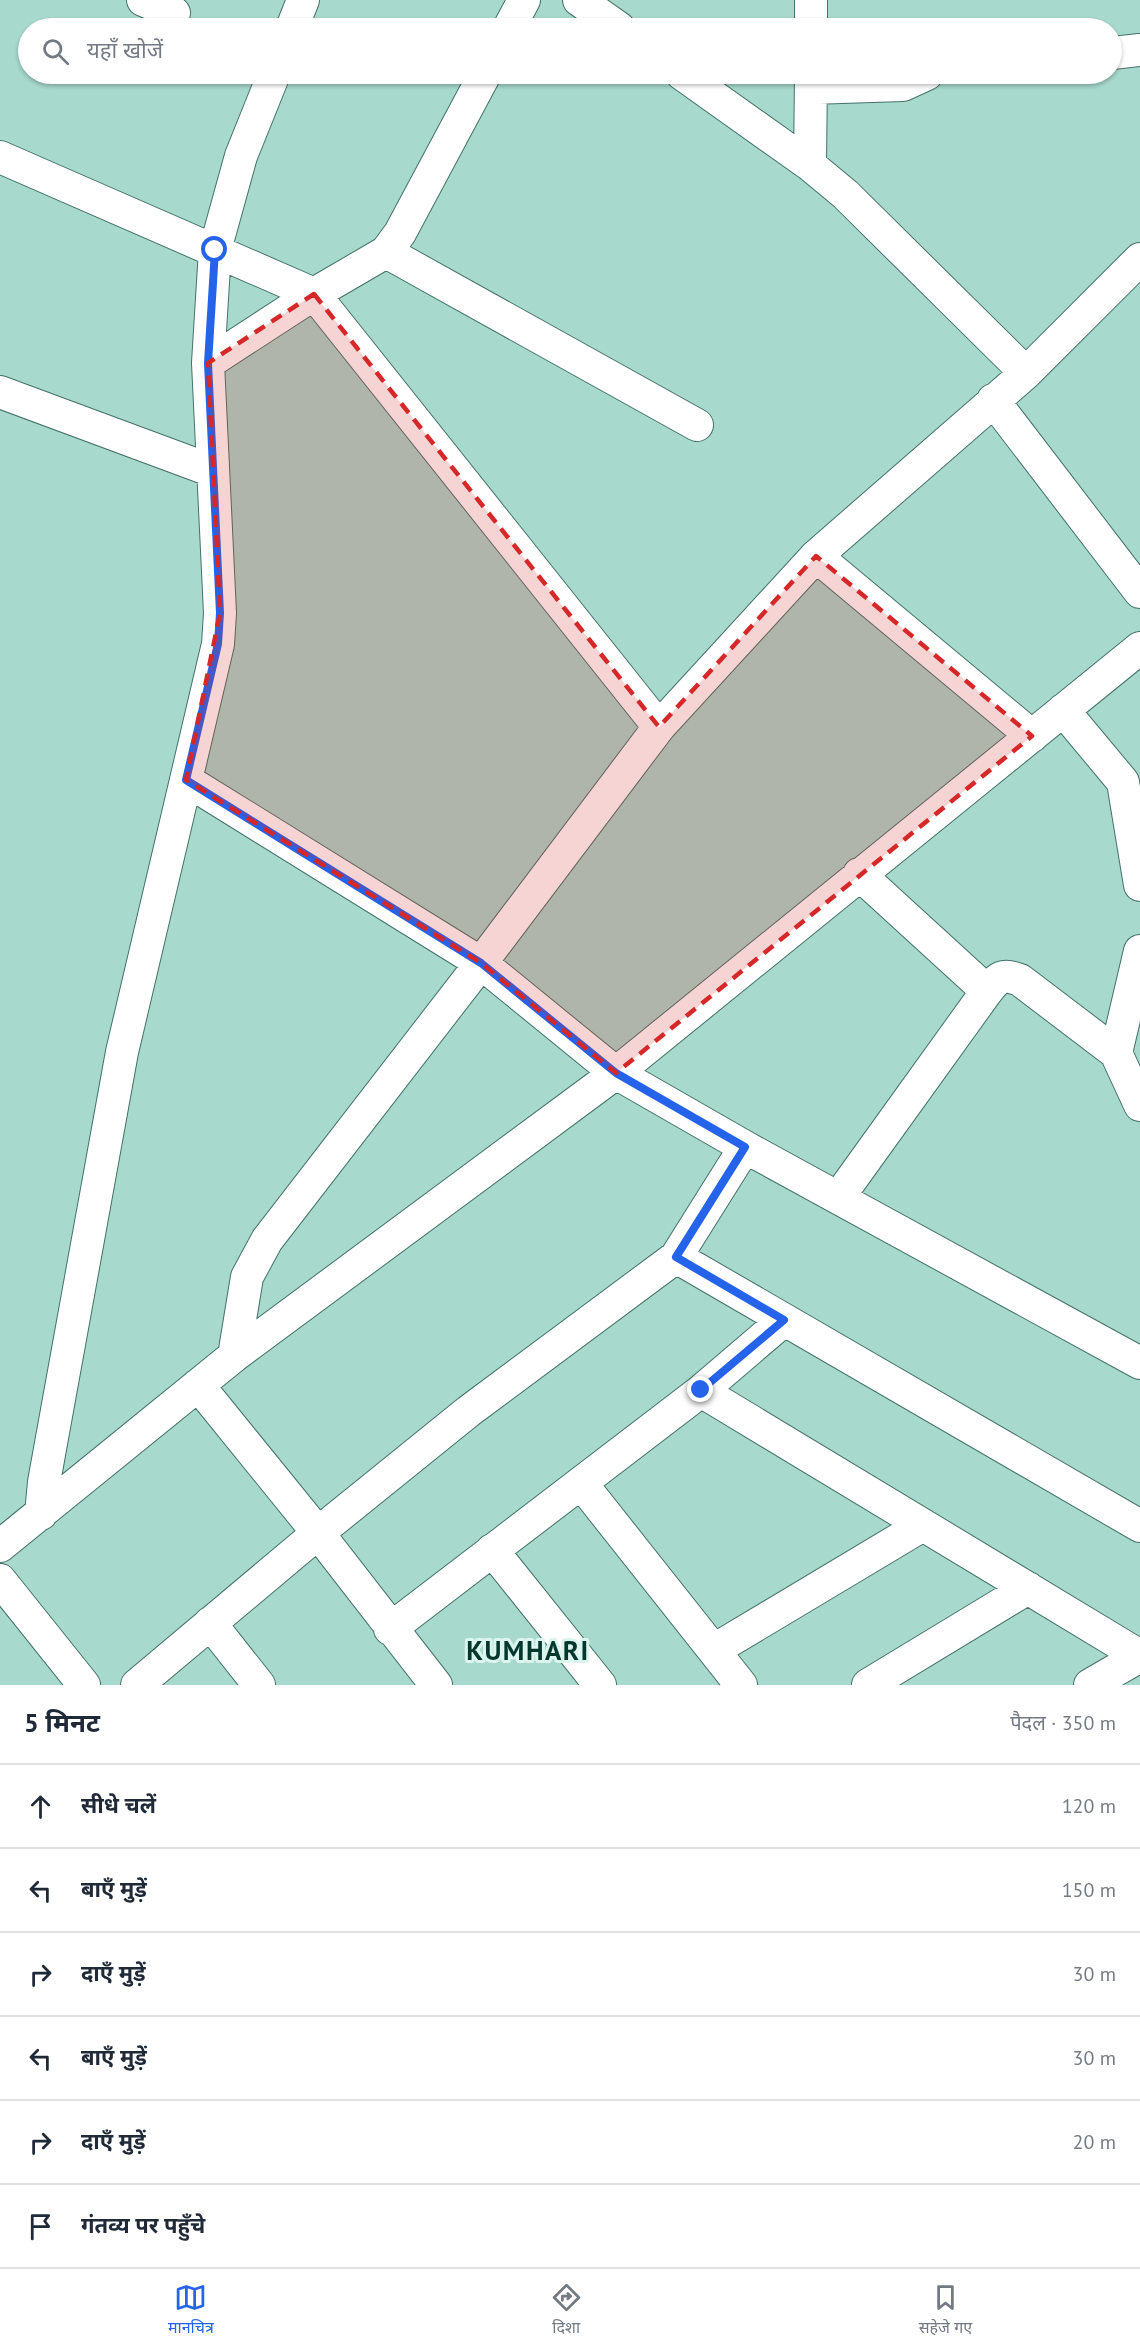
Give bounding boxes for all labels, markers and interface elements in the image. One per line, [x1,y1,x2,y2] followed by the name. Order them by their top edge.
[18,18,1122,84] search box
[39,35,72,68] icon: search
[87,36,163,64] text: यहाँ खोजें
[201,236,227,262] route start
[687,1376,713,1402] route end
[466,1633,590,1667] district label: KUMHARI
[24,1706,100,1739] text: 5 मिनट
[1010,1710,1116,1736] text: पैदल · 350 m
[24,1790,57,1823] icon: ahead
[81,1791,156,1819] text: सीधे चलें
[1062,1793,1116,1819] text: 120 m
[24,1874,57,1907] icon: left
[81,1875,147,1903] text: बाएँ मुड़ें
[1062,1877,1116,1903] text: 150 m
[24,1958,57,1991] icon: right
[81,1959,146,1987] text: दाएँ मुड़ें
[1073,1961,1116,1987] text: 30 m
[24,2042,57,2075] icon: left
[81,2043,147,2071] text: बाएँ मुड़ें
[1073,2045,1116,2071] text: 30 m
[24,2126,57,2159] icon: right
[81,2127,146,2155] text: दाएँ मुड़ें
[1073,2129,1116,2155] text: 20 m
[24,2210,57,2243] icon: arrive
[81,2211,205,2239] text: गंतव्य पर पहुँचे
[168,2281,214,2340] tab: मानचित्र
[550,2281,583,2340] tab: दिशा
[919,2281,972,2340] tab: सहेजे गए

